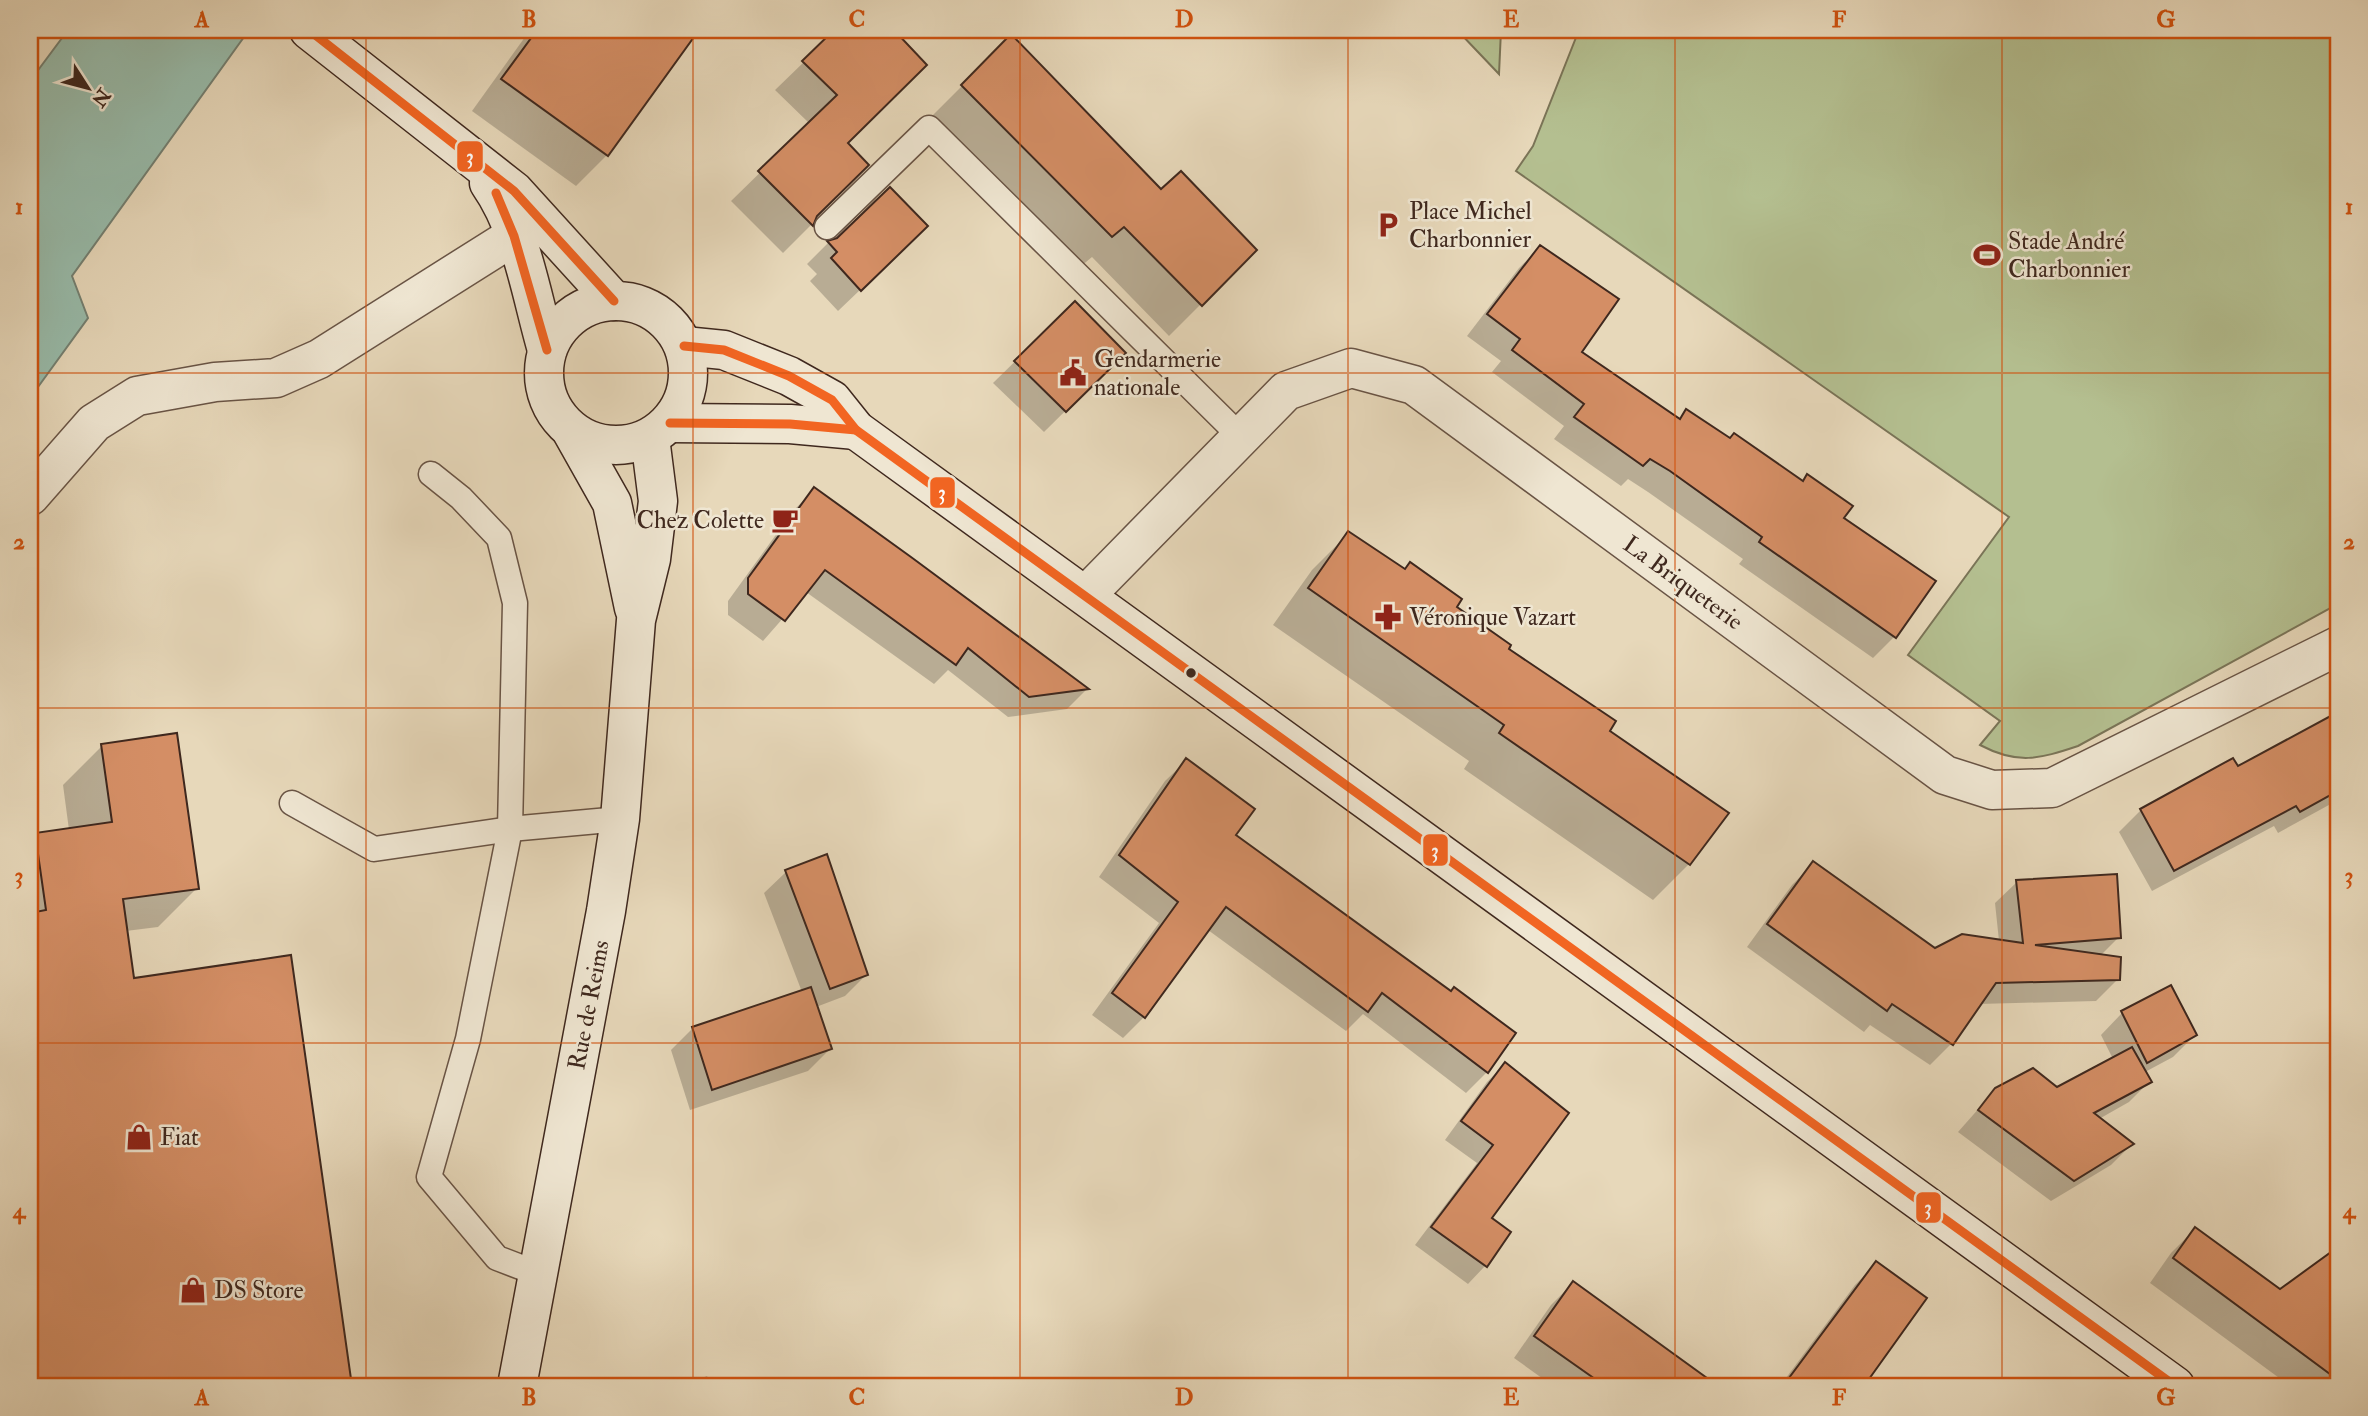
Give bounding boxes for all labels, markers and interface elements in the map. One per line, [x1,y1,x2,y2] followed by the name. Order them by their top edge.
[194,5,210,34] text: A
[521,5,537,34] text: B
[849,5,865,34] text: C
[1175,5,1193,34] text: D
[1503,5,1520,34] text: E
[1832,5,1847,34] text: F
[2156,5,2176,34] text: G
[52,52,122,122] north arrow
[86,83,116,112] text: N
[456,140,484,173] line badge: 3
[466,145,474,169] text: 3
[15,192,23,221] text: 1
[2345,192,2353,221] text: 1
[1409,196,1532,255] place label: Place Michel Charbonnier
[1373,210,1403,240] parking icon: Place Michel Charbonnier
[2008,226,2130,285] place label: Stade André Charbonnier
[1972,240,2002,270] sports icon: Stade André Charbonnier
[1094,344,1221,403] place label: Gendarmerie nationale
[1058,358,1088,388] public building icon: Gendarmerie nationale
[929,476,956,509] line badge: 3
[938,481,946,505] text: 3
[636,505,764,536] place label: Chez Colette
[770,505,800,535] cafe icon: Chez Colette
[13,527,25,556] text: 2
[2343,527,2355,556] text: 2
[1617,529,1749,637] street label: La Briqueterie
[1373,602,1403,632] pharmacy icon: Véronique Vazart
[1409,602,1576,633] place label: Véronique Vazart
[1184,666,1198,680] unlabelled marker
[1422,833,1449,867] line badge: 3
[1431,839,1439,863] text: 3
[15,861,23,890] text: 3
[2345,861,2353,890] text: 3
[561,937,617,1073] street label: Rue de Reims
[124,1122,154,1152] shop icon: Fiat
[160,1122,199,1153] place label: Fiat
[1915,1191,1942,1224] line badge: 3
[12,1196,27,1225] text: 4
[1924,1196,1932,1220] text: 3
[2342,1196,2357,1225] text: 4
[178,1275,208,1305] shop icon: DS Store
[214,1275,303,1306] place label: DS Store
[194,1383,210,1412] text: A
[521,1383,537,1412] text: B
[849,1383,865,1412] text: C
[1175,1383,1193,1412] text: D
[1503,1383,1520,1412] text: E
[1832,1383,1847,1412] text: F
[2156,1383,2176,1412] text: G

